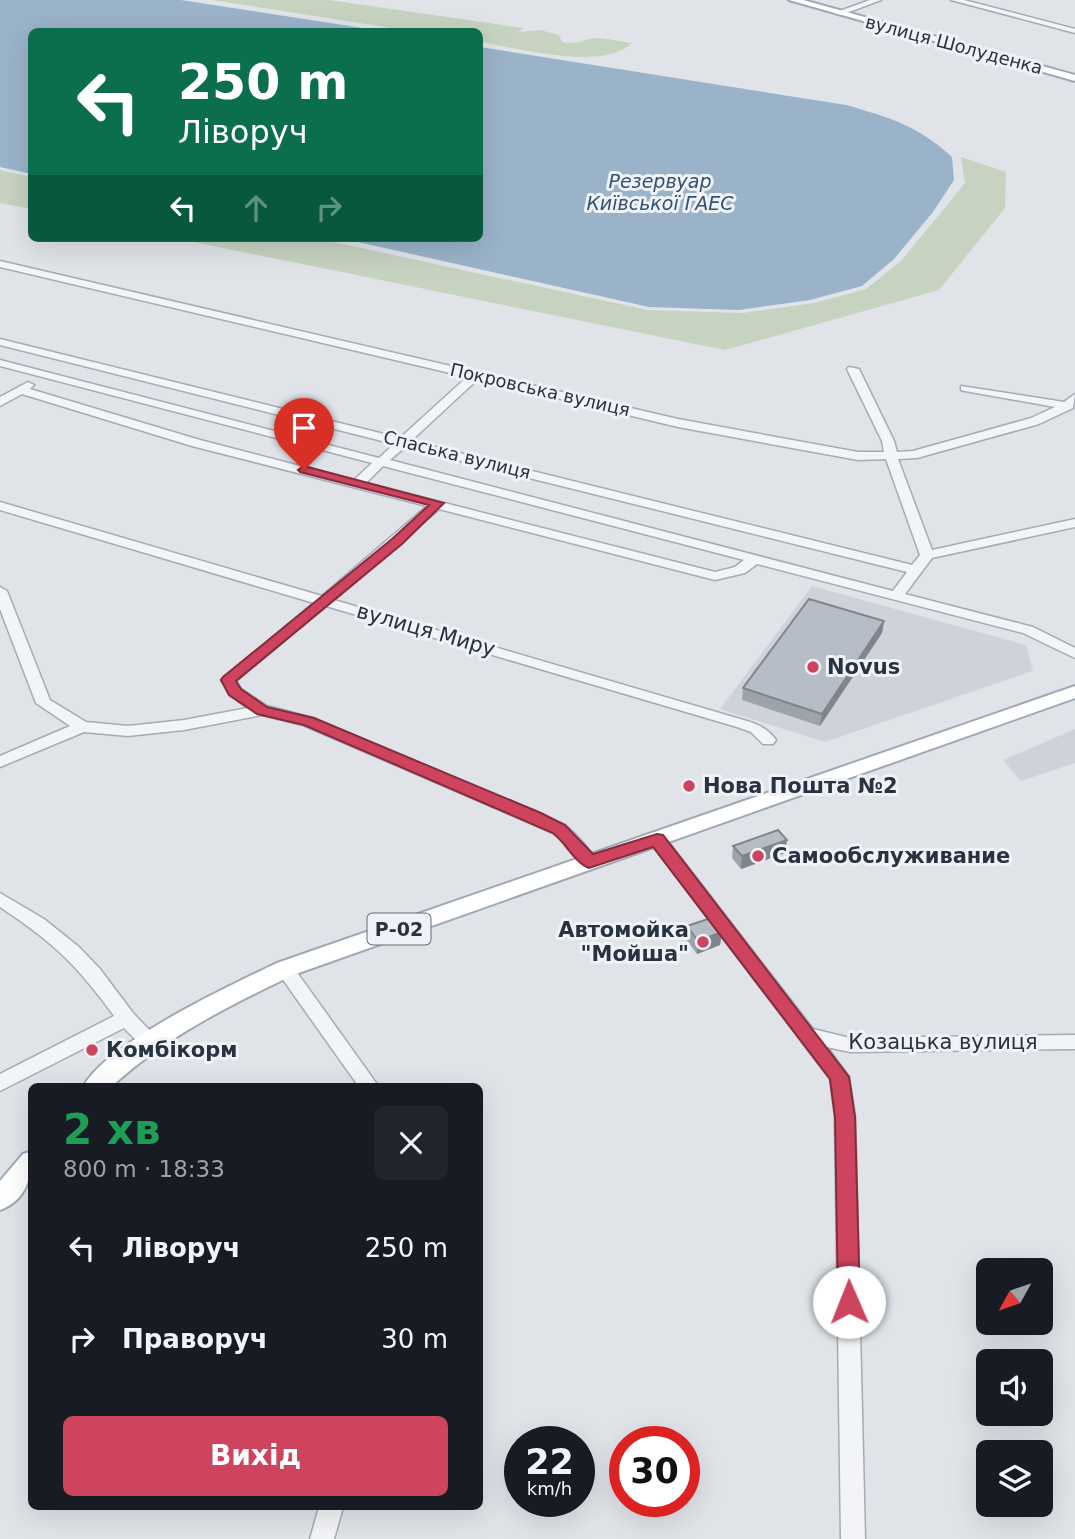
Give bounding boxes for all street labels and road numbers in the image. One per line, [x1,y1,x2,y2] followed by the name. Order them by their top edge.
[863,11,1045,78] street label: вулиця Шолуденка
[448,359,632,420] street label: Покровська вулиця
[381,426,533,483] street label: Спаська вулиця
[354,599,498,661] street label: вулиця Миру
[368,914,430,945] road number: Р-02
[848,1030,1038,1054] street label: Козацька вулиця

